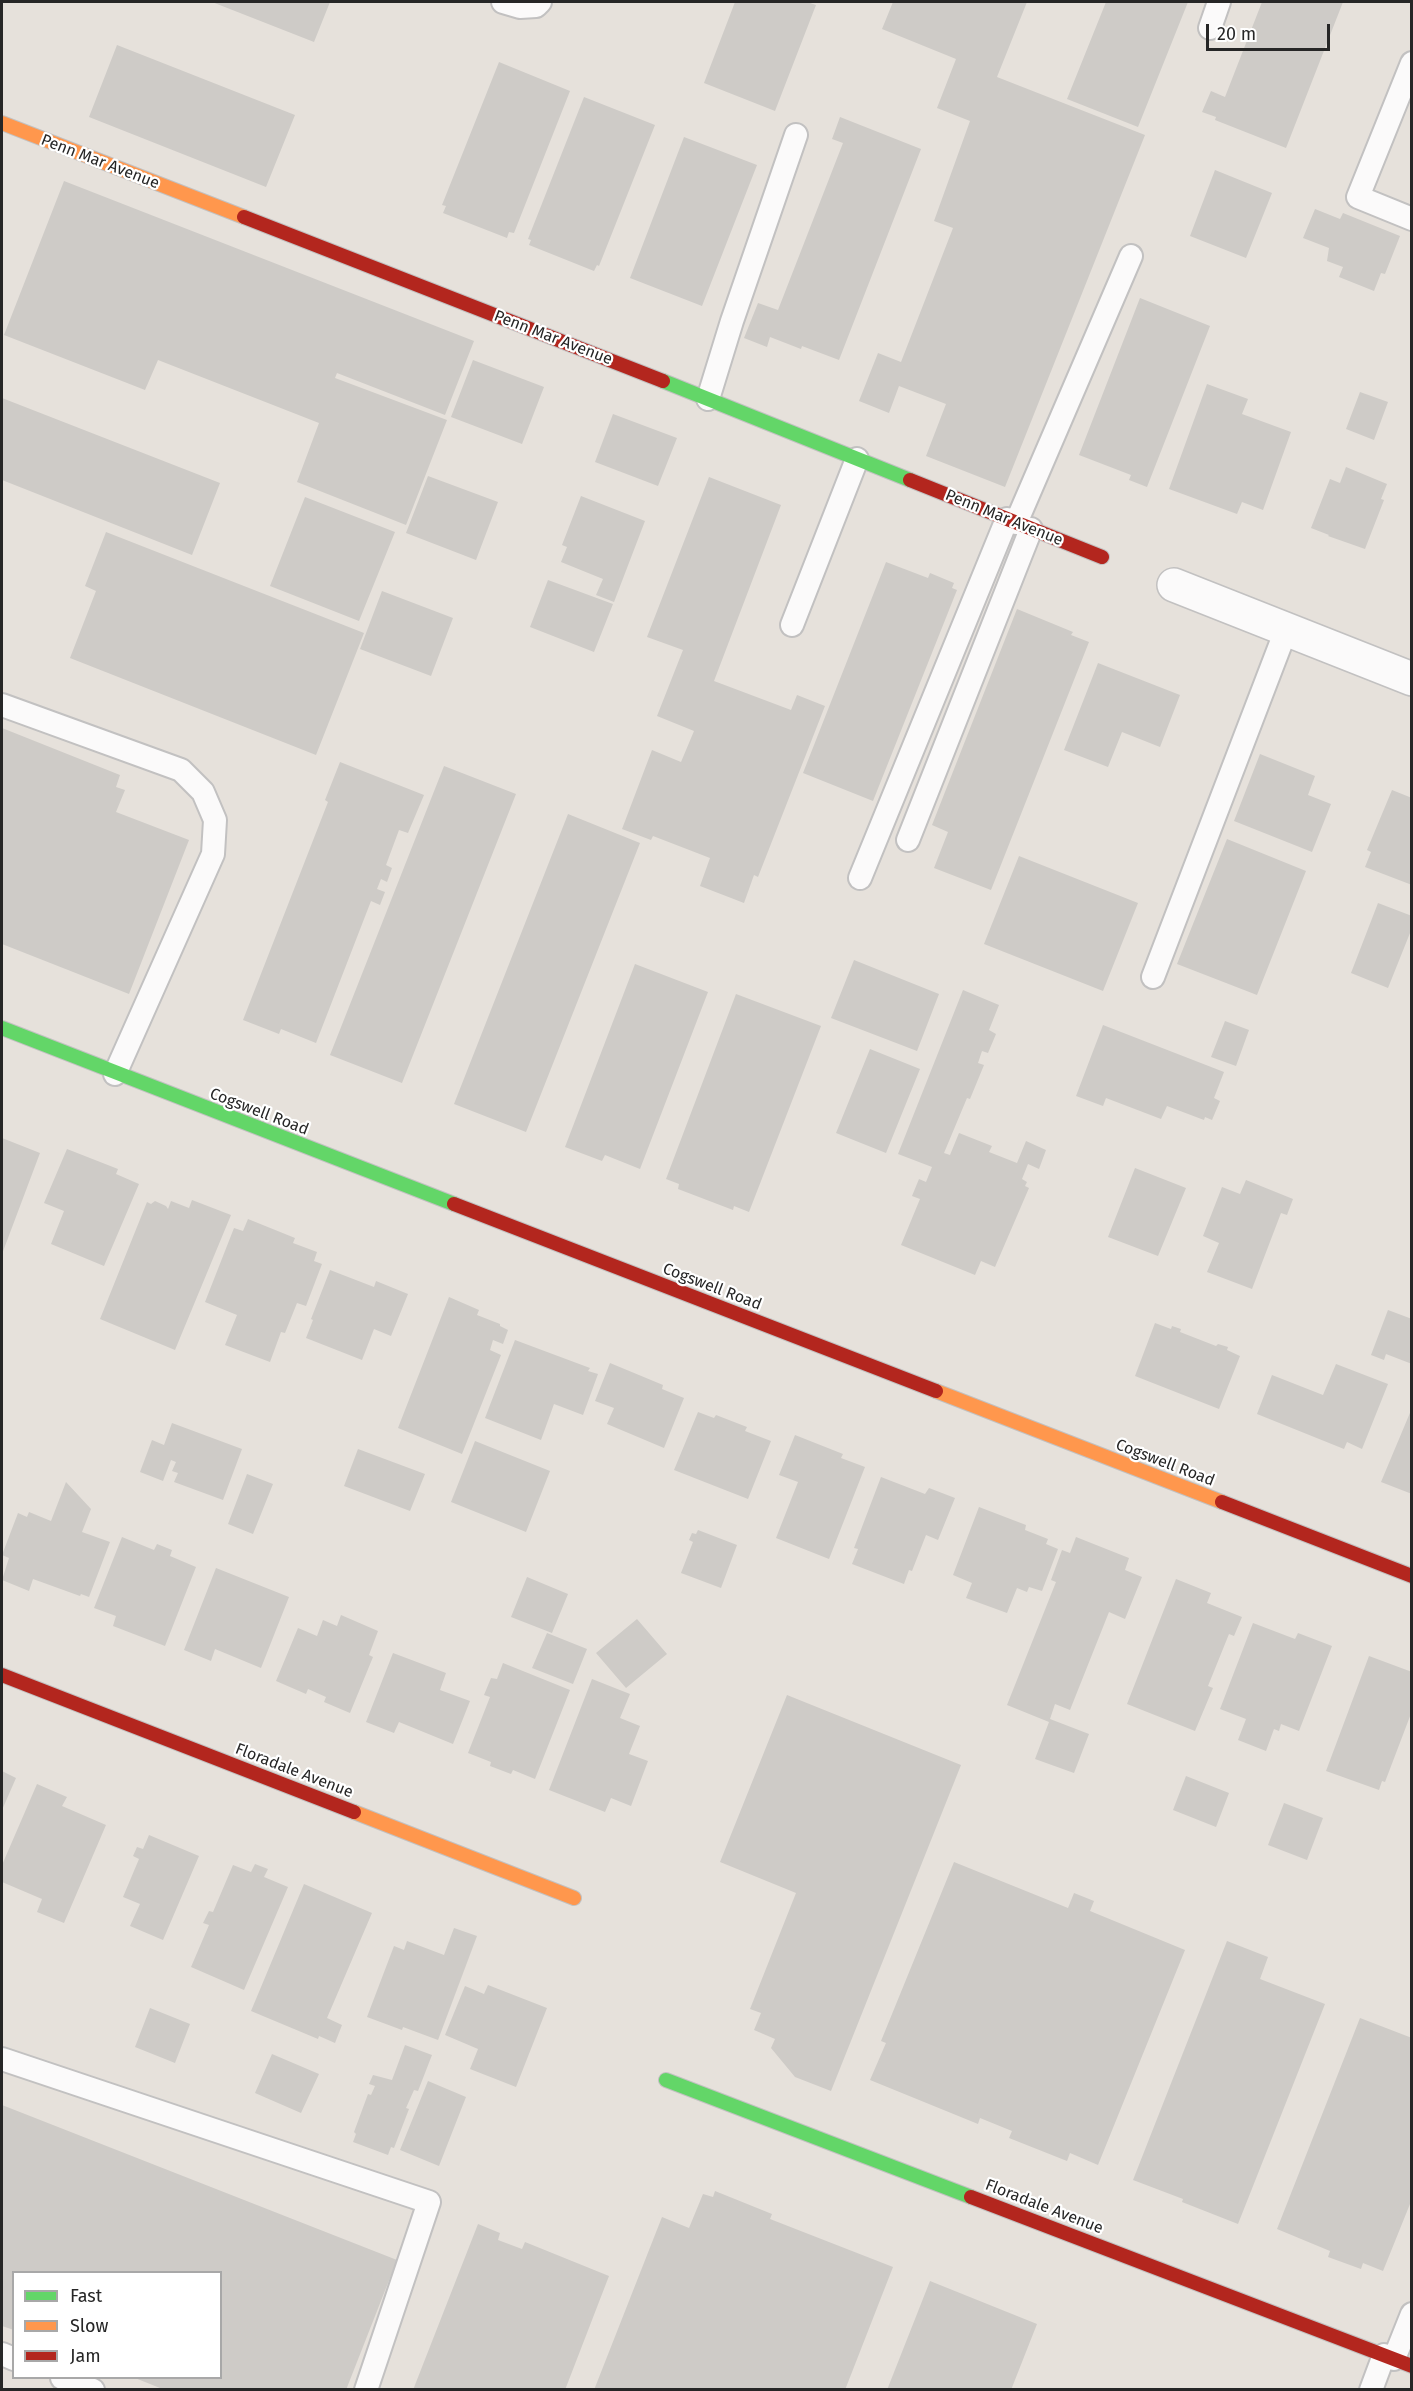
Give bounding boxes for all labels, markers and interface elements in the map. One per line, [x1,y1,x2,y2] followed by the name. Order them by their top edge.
[1209,12,1334,50] scale bar
[1217,23,1256,45] text: 20 m
[38,131,162,193] street label: Penn Mar Avenue
[491,307,615,369] street label: Penn Mar Avenue
[942,486,1066,550] street label: Penn Mar Avenue
[207,1084,311,1140] street label: Cogswell Road
[660,1259,764,1315] street label: Cogswell Road
[1113,1435,1217,1491] street label: Cogswell Road
[232,1740,356,1802] street label: Floradale Avenue
[982,2176,1106,2238] street label: Floradale Avenue
[12,2271,222,2379] legend
[70,2285,102,2307] text: Fast
[70,2315,108,2337] text: Slow
[70,2345,101,2367] text: Jam

